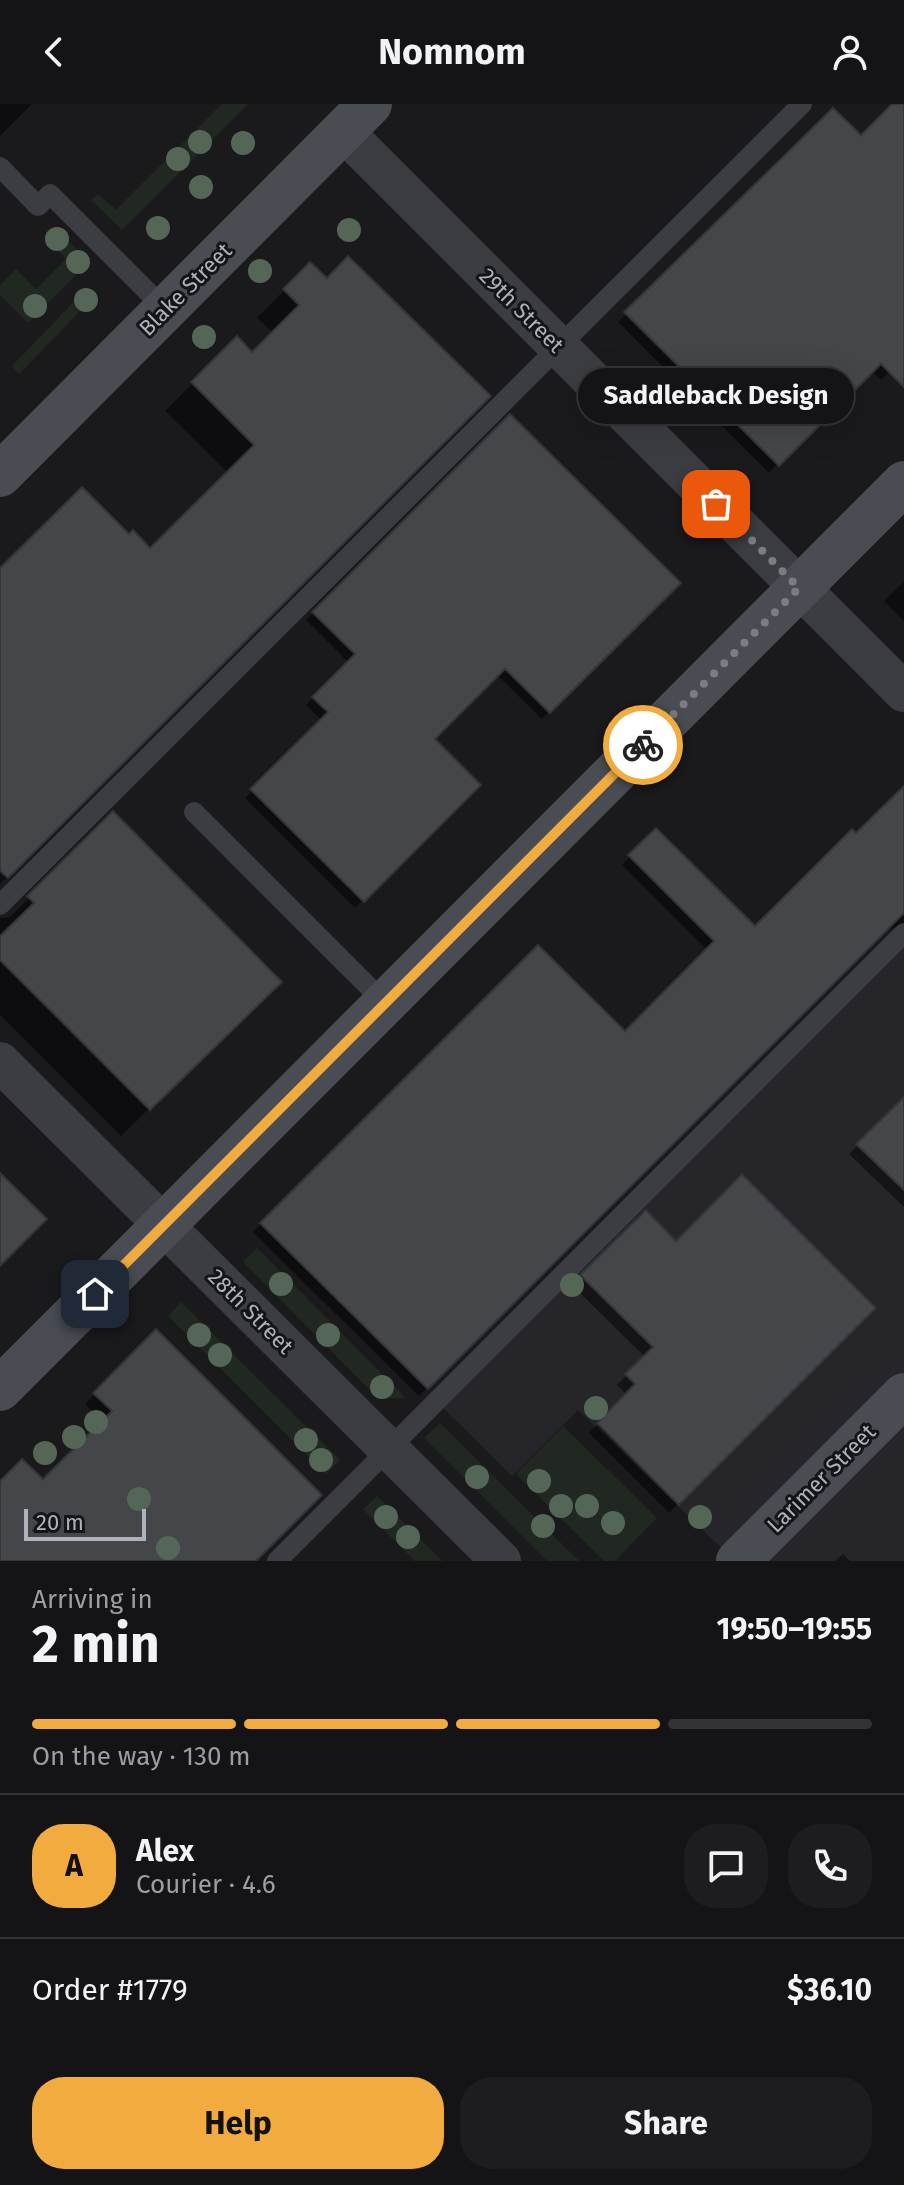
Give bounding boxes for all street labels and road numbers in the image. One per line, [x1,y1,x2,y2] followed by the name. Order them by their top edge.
[133,237,237,341] street label: Blake Street
[474,262,570,358] street label: 29th Street
[202,1263,299,1360] street label: 28th Street
[762,1418,881,1538] street label: Larimer Street

